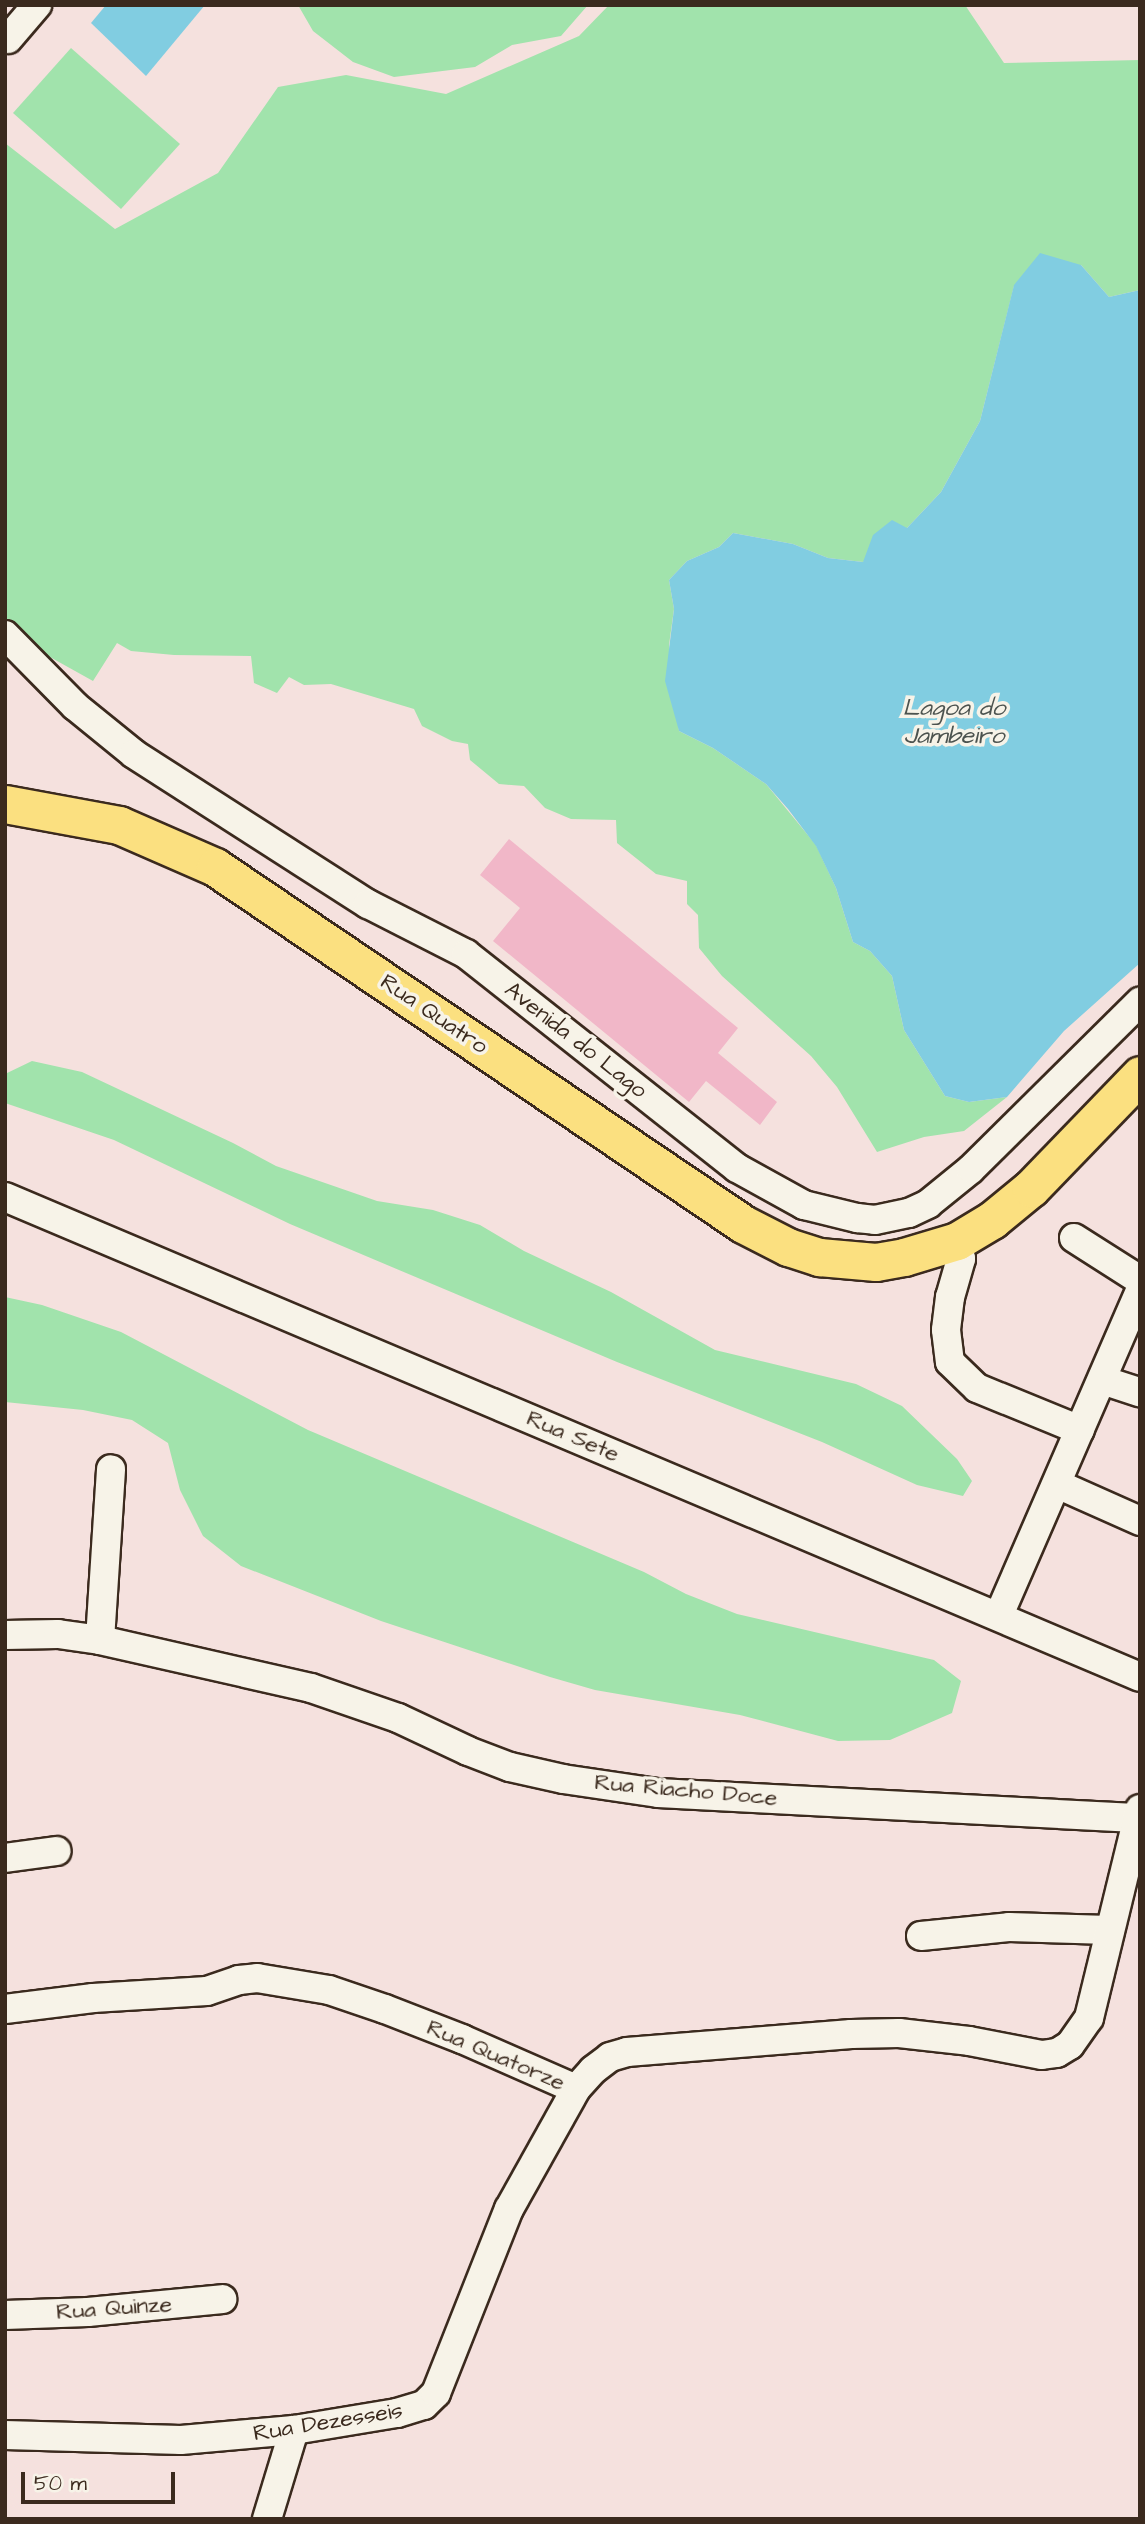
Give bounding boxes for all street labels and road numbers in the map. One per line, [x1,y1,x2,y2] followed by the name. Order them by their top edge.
[375,968,493,1060] street label: Rua Quatro
[499,976,653,1104] street label: Avenida do Lago
[523,1404,623,1468] street label: Rua Sete
[593,1768,779,1812] street label: Rua Riacho Doce
[423,2013,569,2097] street label: Rua Quatorze
[55,2290,173,2326] street label: Rua Quinze
[251,2397,405,2447] street label: Rua Dezesseis

